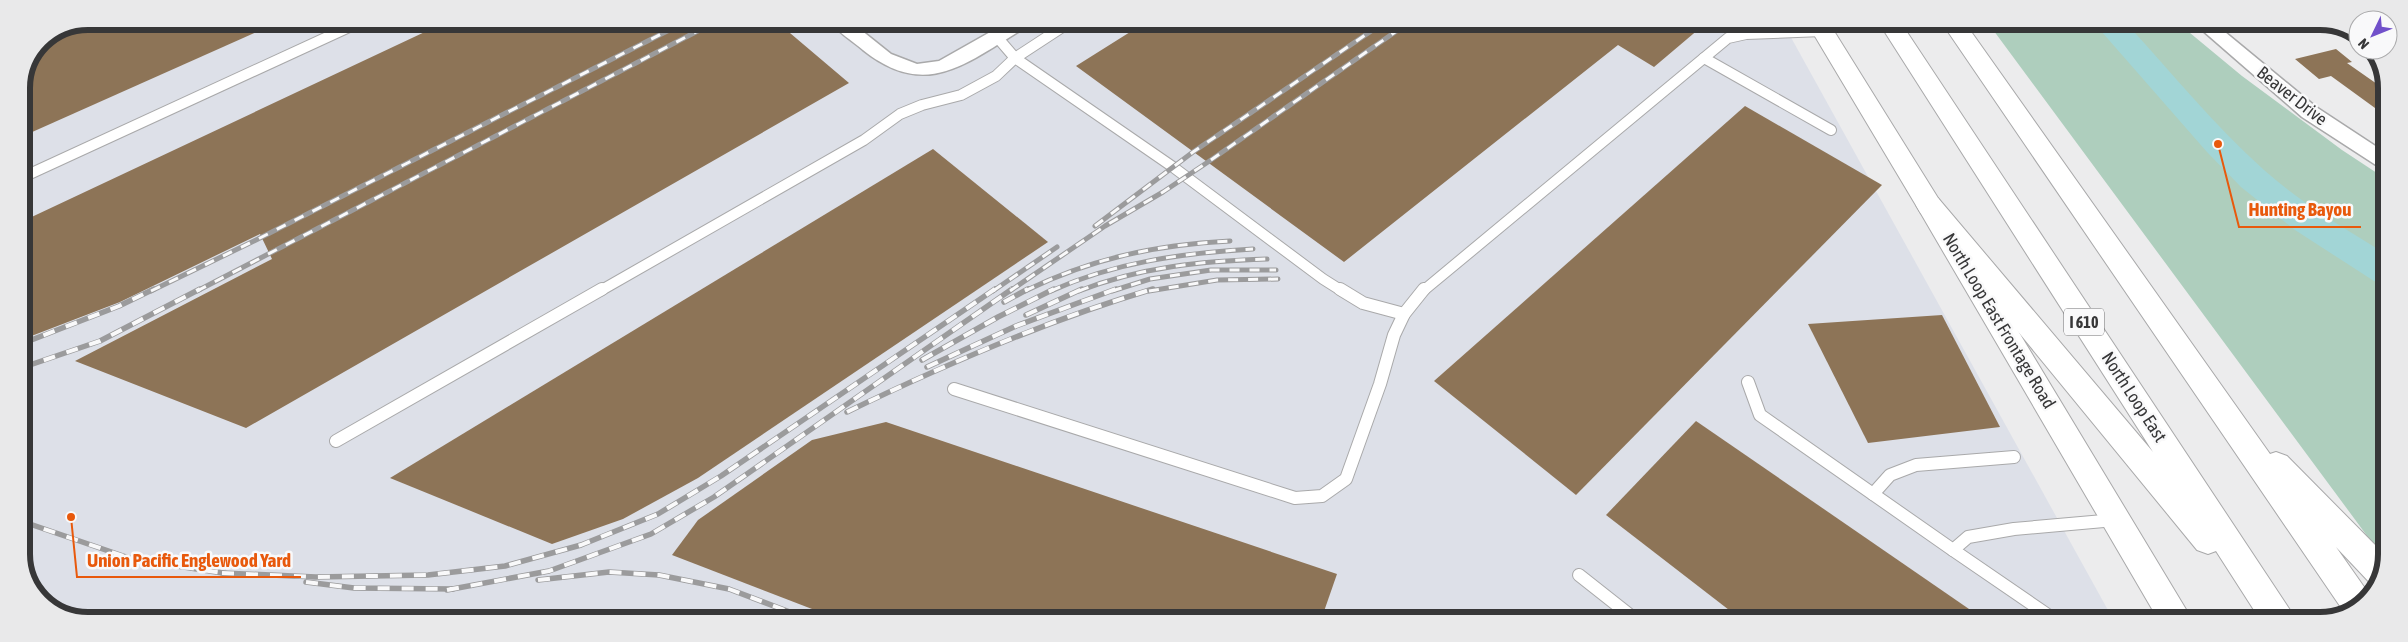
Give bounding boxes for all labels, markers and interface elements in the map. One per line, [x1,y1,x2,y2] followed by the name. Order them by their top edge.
[2348,10,2398,60] north arrow
[2355,35,2372,52] text: N
[2253,62,2332,129] street label: Beaver Drive
[2239,193,2361,227] callout: Hunting Bayou
[2249,198,2351,220] text: Hunting Bayou
[1939,229,2060,412] street label: North Loop East Frontage Road
[2064,308,2104,336] road number: I 610
[2098,348,2171,446] street label: North Loop East
[77,543,301,577] callout: Union Pacific Englewood Yard
[87,549,291,571] text: Union Pacific Englewood Yard

